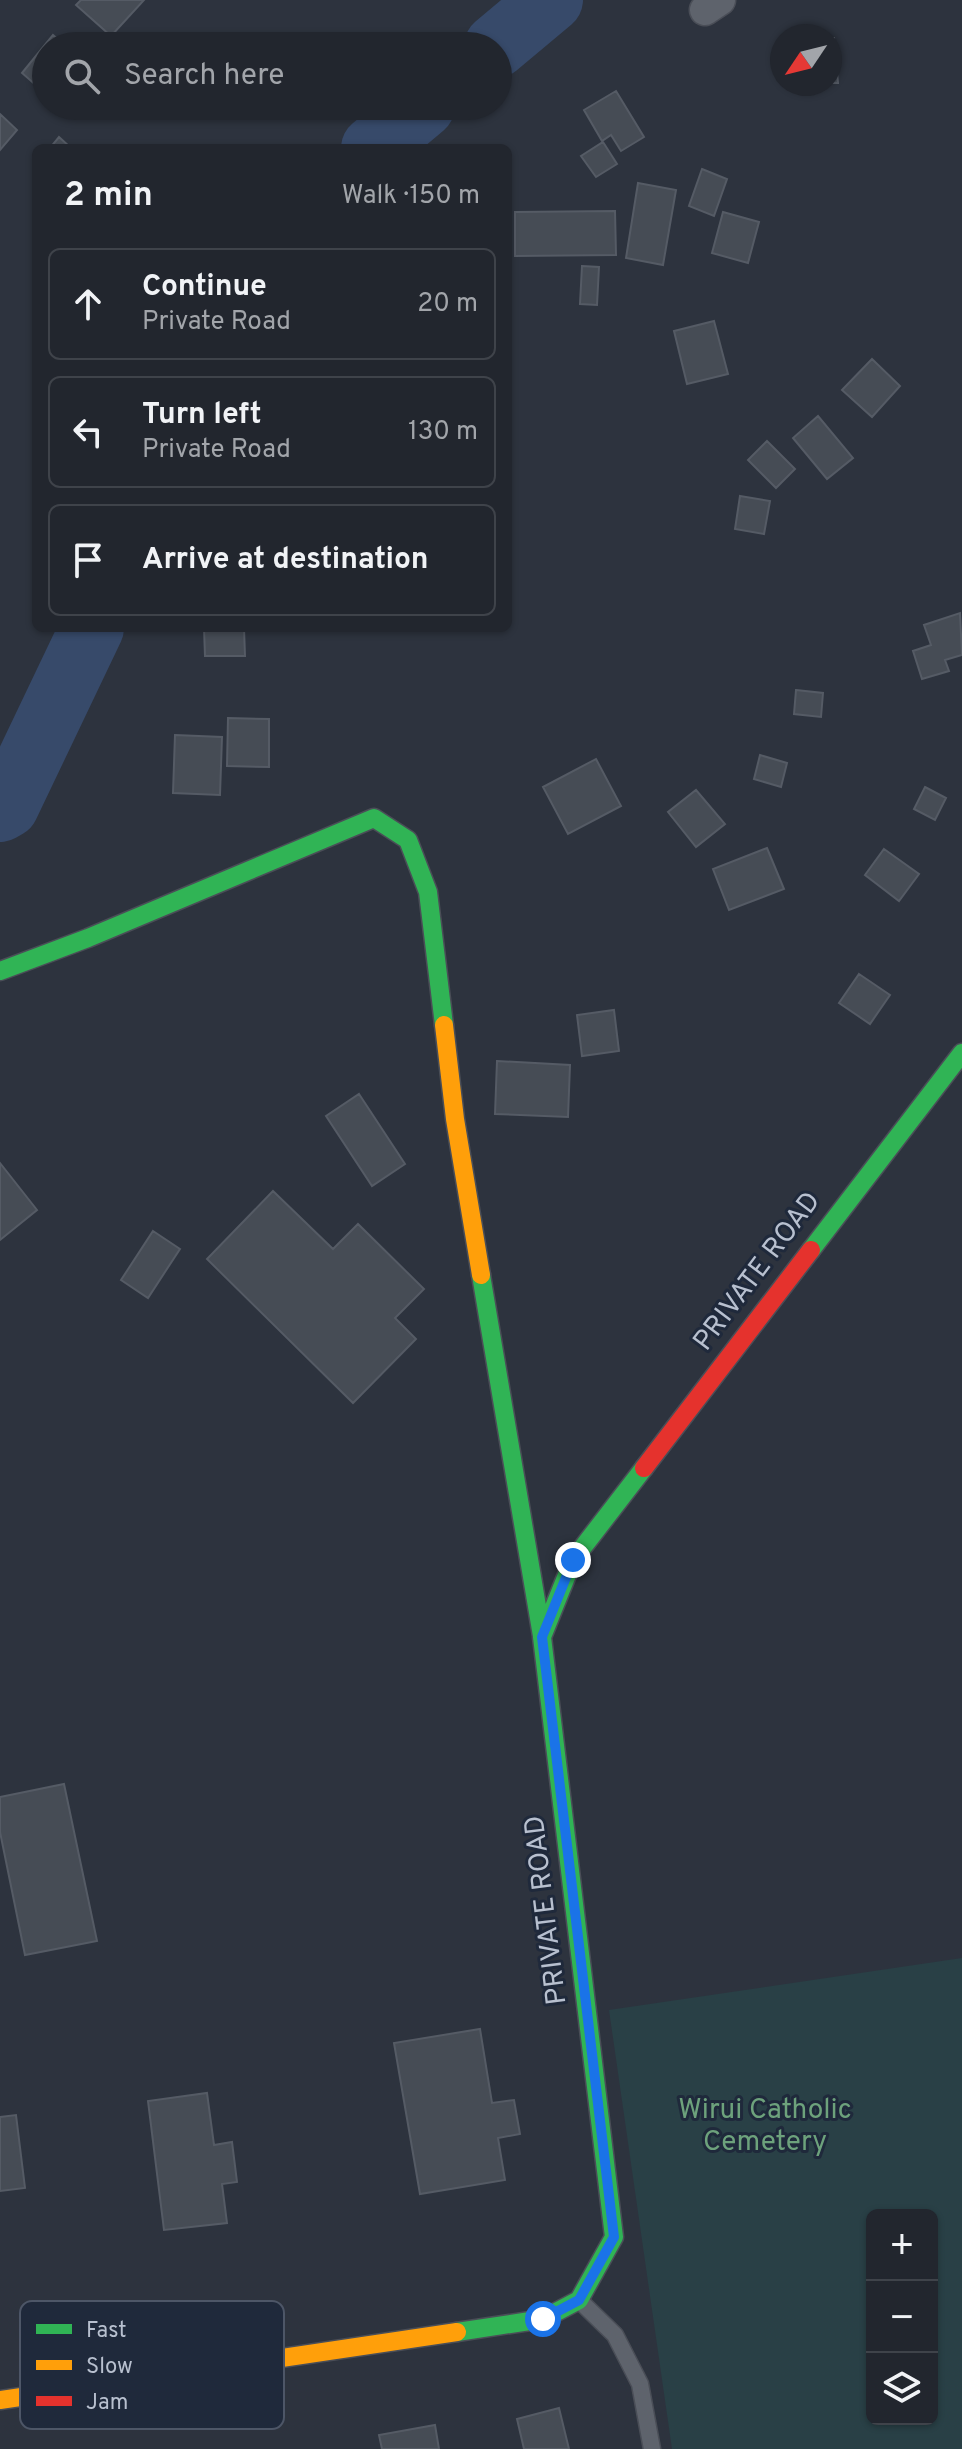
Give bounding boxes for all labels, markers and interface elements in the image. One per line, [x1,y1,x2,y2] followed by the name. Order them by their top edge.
[770,24,842,96] north arrow
[32,32,512,120] search box
[60,54,104,98] icon: search
[124,58,284,95] text: Search here
[64,175,153,218] text: 2 min
[342,180,480,213] text: Walk · 150 m
[142,269,267,306] text: Continue
[66,282,110,326] icon: ahead
[417,288,478,321] text: 20 m
[142,306,291,339] text: Private Road
[142,397,262,434] text: Turn left
[66,410,110,454] icon: left
[408,416,478,449] text: 130 m
[142,434,291,467] text: Private Road
[66,538,110,582] icon: arrive
[142,542,428,579] text: Arrive at destination
[686,1185,830,1359] street label: PRIVATE ROAD
[555,1542,591,1578] route end
[518,1813,576,2007] street label: PRIVATE ROAD
[678,2093,852,2161] park label: Wirui Catholic Cemetery
[866,2209,938,2425] map controls
[866,2209,938,2281] button: +
[866,2281,938,2353] button: −
[20,2301,284,2429] legend
[525,2301,561,2337] route start
[86,2318,127,2345] text: Fast
[866,2353,938,2425] button: layers
[86,2354,133,2381] text: Slow
[86,2390,129,2417] text: Jam

